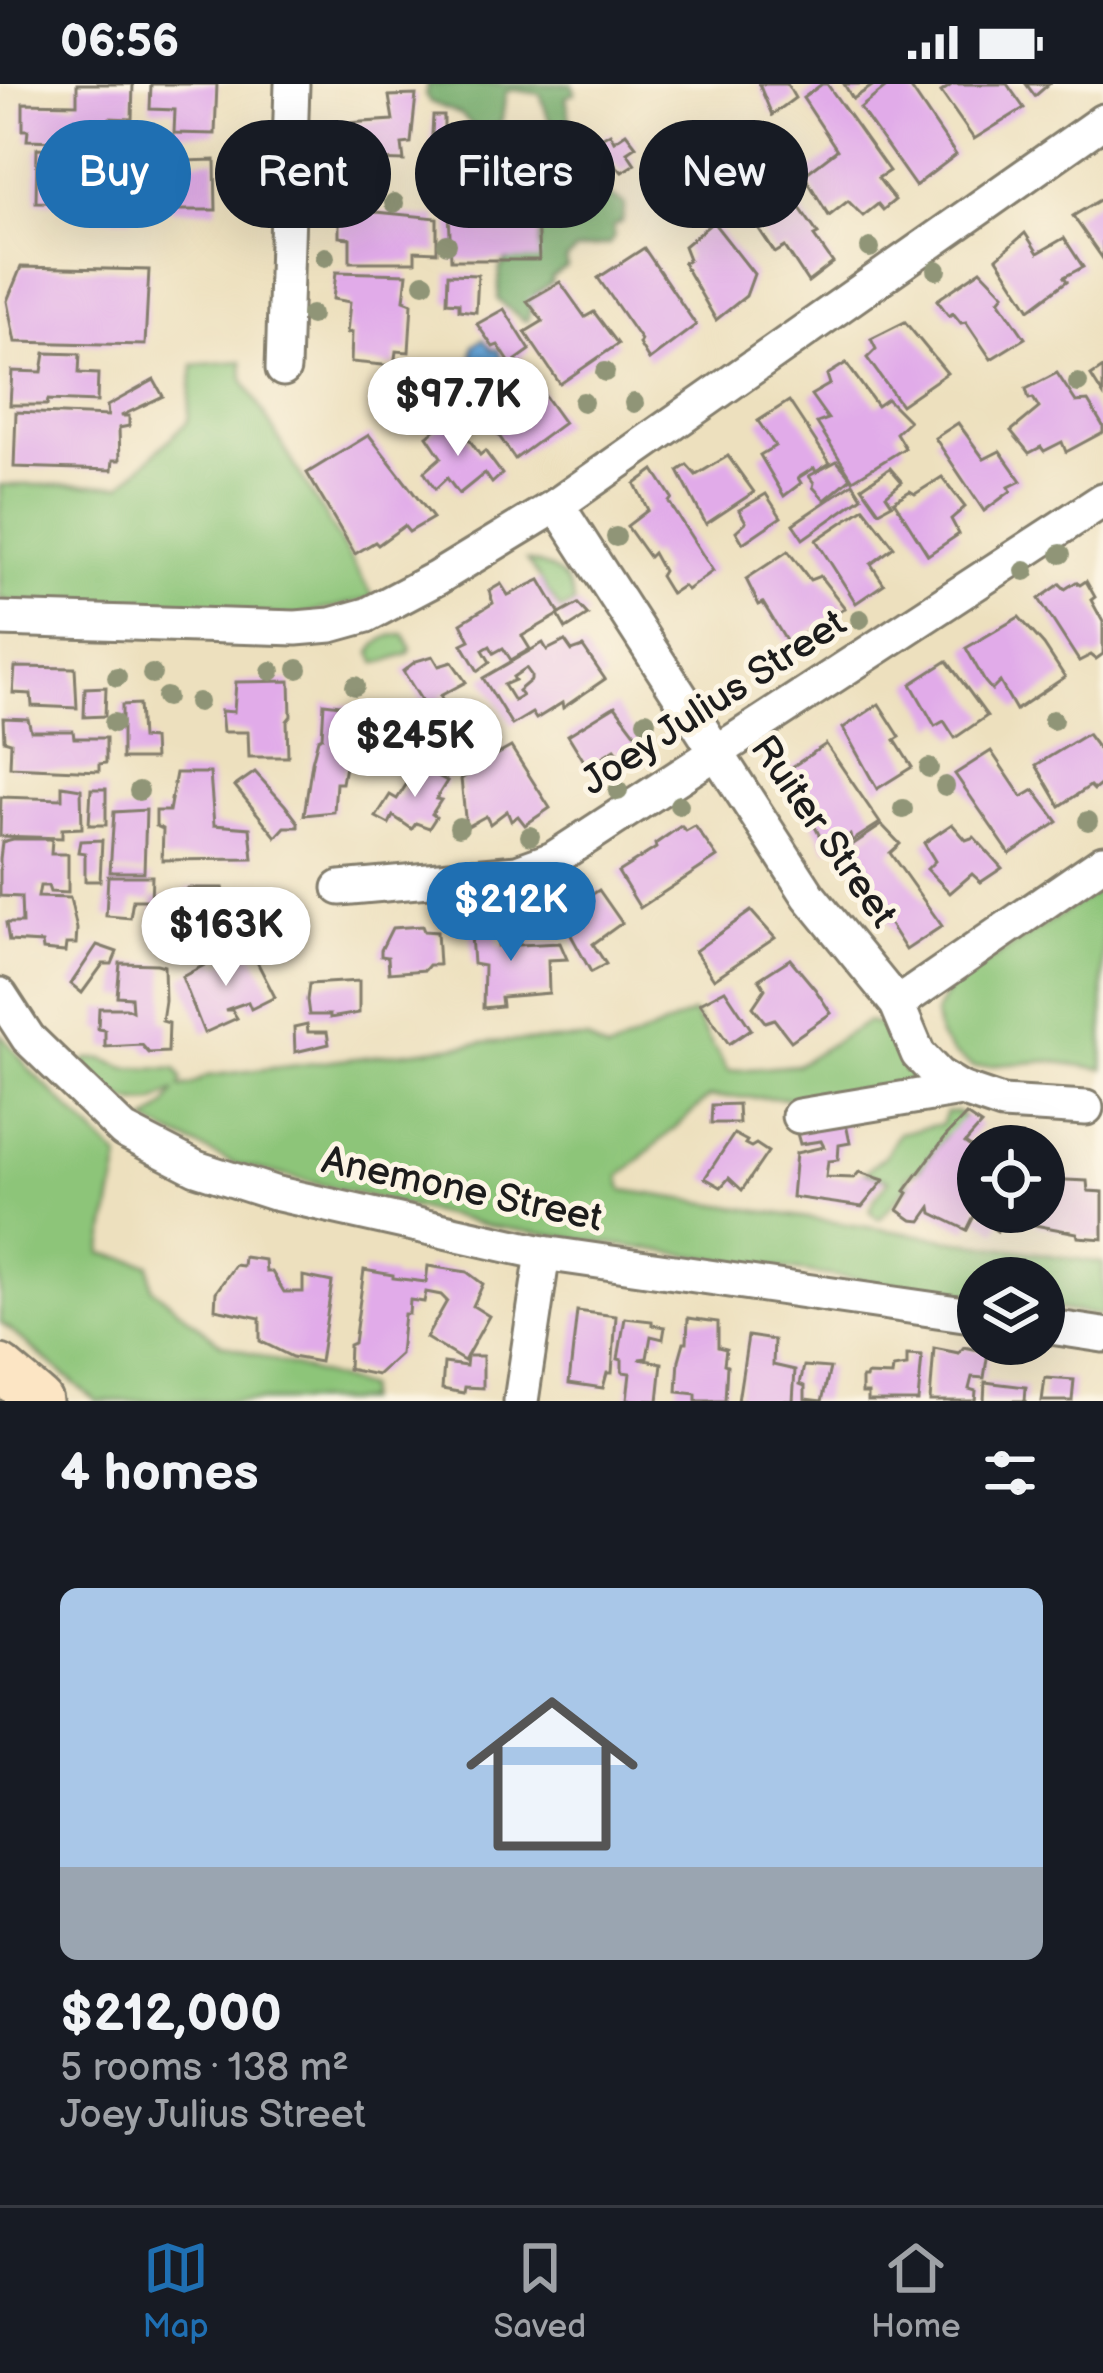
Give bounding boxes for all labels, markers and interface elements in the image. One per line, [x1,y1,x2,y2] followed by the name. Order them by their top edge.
[60,15,179,70] text: 06:56
[36,120,191,228] chip: Buy
[215,120,391,228] chip: Rent
[415,120,615,228] chip: Filters
[639,120,808,228] chip: New
[360,357,556,459] pin: $97.7K
[395,372,521,419] text: $97.7K
[573,600,855,806] street label: Joey Julius Street
[331,698,499,800] pin: $245K
[355,713,475,760] text: $245K
[740,727,906,937] street label: Ruiter Street
[427,862,595,964] pin: $212K
[454,877,568,924] text: $212K
[142,887,310,989] pin: $163K
[168,902,284,949] text: $163K
[957,1125,1065,1365] map controls
[957,1125,1065,1233] button: locate
[318,1137,606,1243] street label: Anemone Street
[957,1257,1065,1365] button: layers
[977,1440,1043,1506] icon: filters
[60,1443,259,1504] text: 4 homes
[444,1666,660,1882] icon: home
[60,1984,282,2045] text: $212,000
[60,2045,349,2092] text: 5 rooms · 138 m²
[60,2092,366,2139] text: Joey Julius Street
[142,2235,209,2347] tab: Map
[493,2235,586,2347] tab: Saved
[871,2235,961,2347] tab: Home

